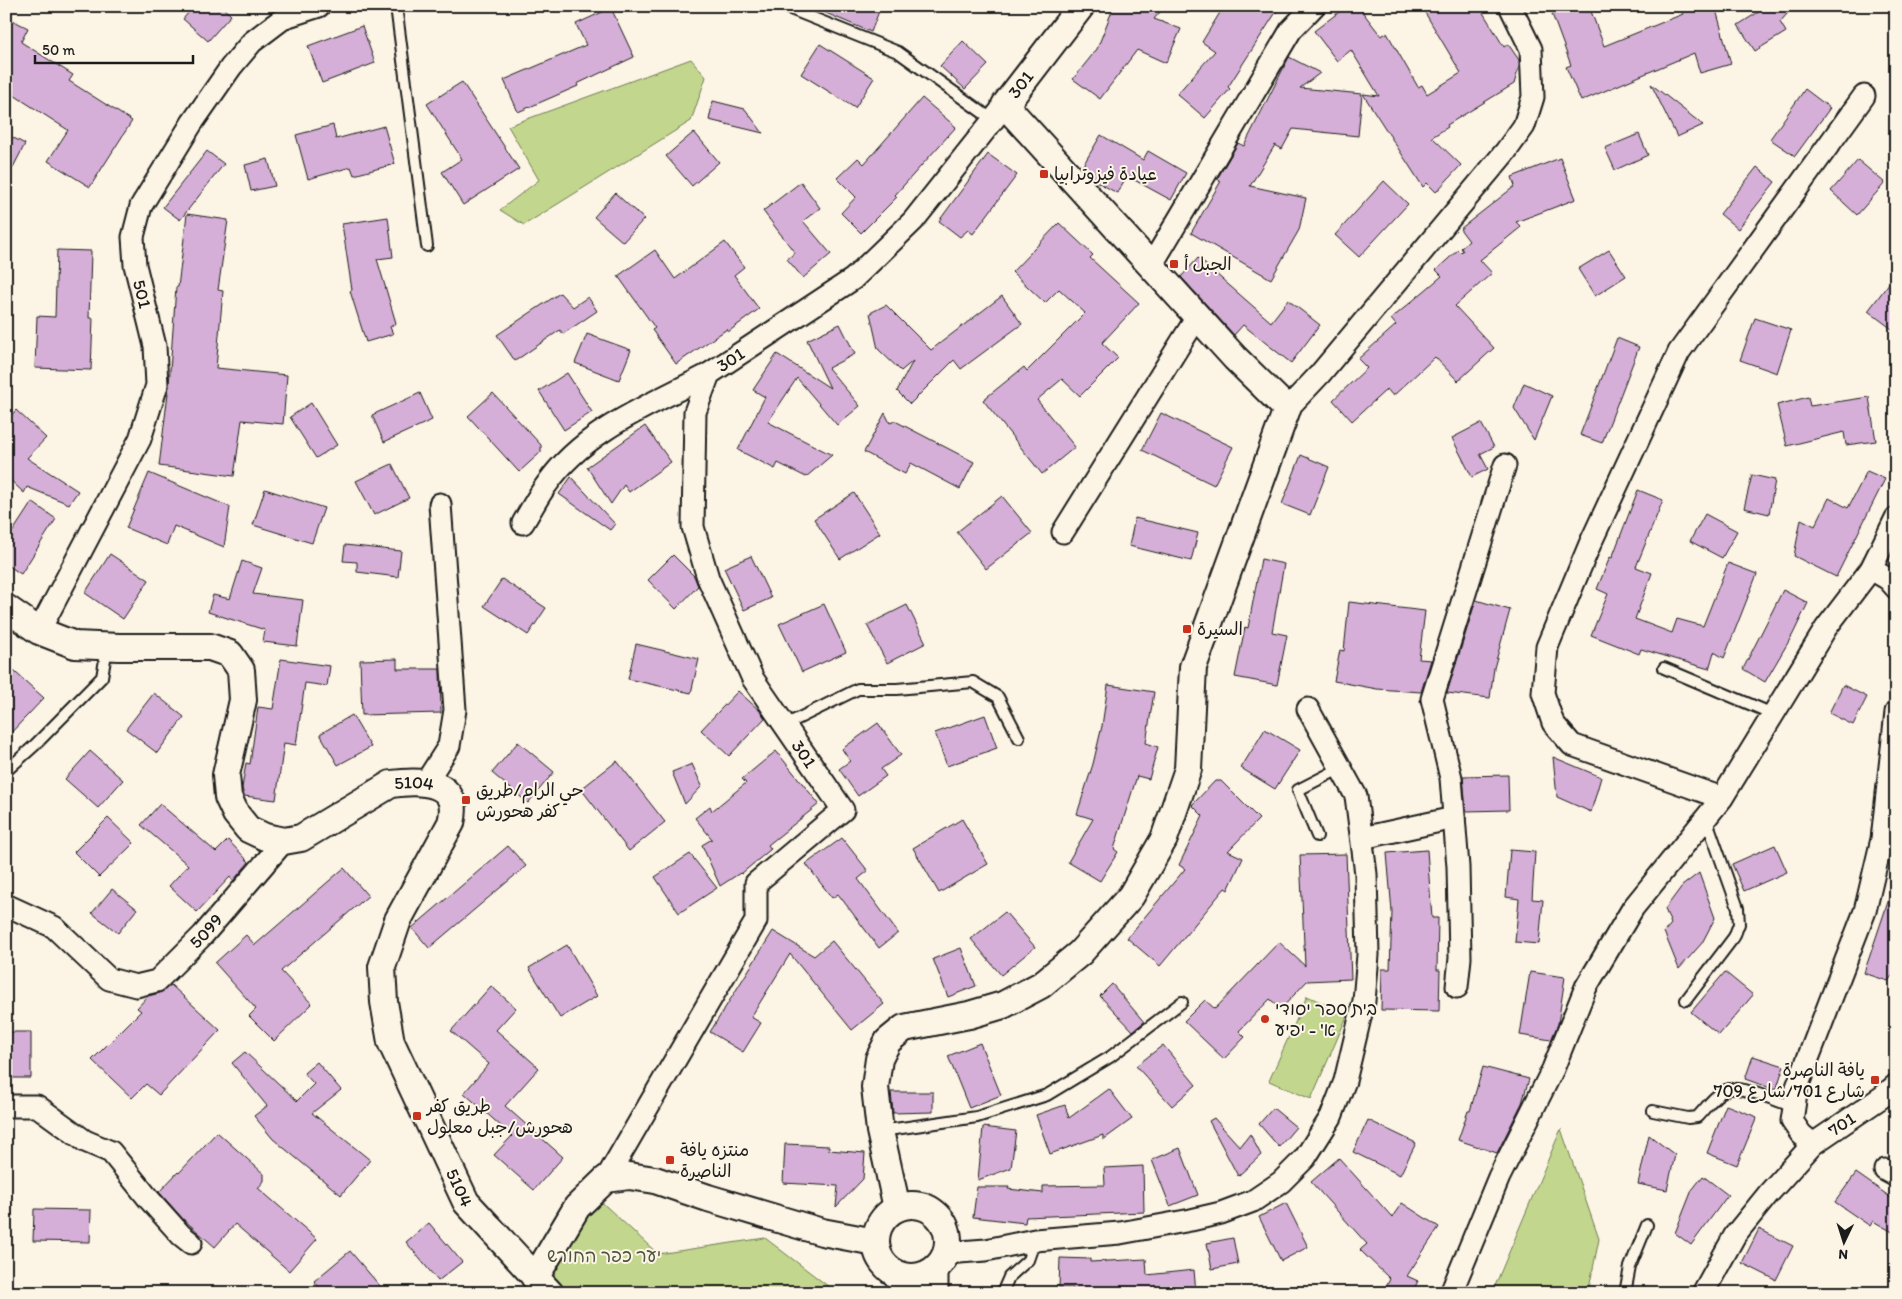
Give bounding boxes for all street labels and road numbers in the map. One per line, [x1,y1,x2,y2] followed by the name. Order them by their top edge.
[1003,66,1038,103] street label: 301
[128,277,156,311] street label: 501
[712,343,749,377] street label: 301
[787,736,821,772] street label: 301
[393,771,436,796] street label: 5104
[185,909,227,953] street label: 5099
[1824,1107,1860,1141] street label: 701
[441,1165,478,1211] street label: 5104

